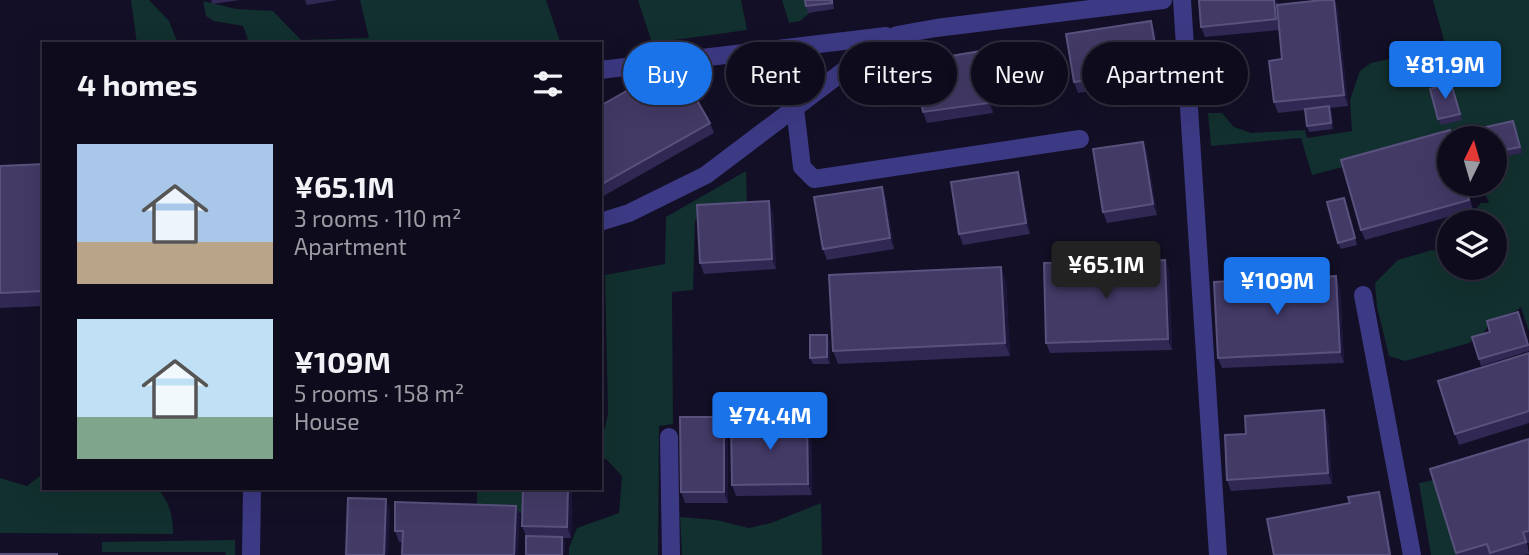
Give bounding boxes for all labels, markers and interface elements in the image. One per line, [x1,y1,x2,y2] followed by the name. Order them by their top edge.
[623,42,712,105] chip: Buy
[726,42,825,105] chip: Rent
[839,42,957,105] chip: Filters
[971,42,1068,105] chip: New
[1082,42,1248,105] chip: Apartment
[1388,42,1502,101] pin: ¥81.9M
[1405,50,1485,78] text: ¥81.9M
[529,65,567,103] icon: filters
[77,66,198,102] text: 4 homes
[1437,126,1507,196] north arrow
[1437,126,1507,280] map controls
[294,168,395,204] text: ¥65.1M
[133,172,217,256] icon: home
[294,204,461,232] text: 3 rooms · 110 m²
[1437,210,1507,280] button: layers
[294,232,407,260] text: Apartment
[1049,242,1163,301] pin: ¥65.1M
[1067,250,1145,278] text: ¥65.1M
[1228,258,1326,317] pin: ¥109M
[1240,266,1314,294] text: ¥109M
[294,343,391,379] text: ¥109M
[133,347,217,431] icon: home
[294,379,464,407] text: 5 rooms · 158 m²
[713,392,827,452] pin: ¥74.4M
[728,401,812,429] text: ¥74.4M
[294,407,360,435] text: House

